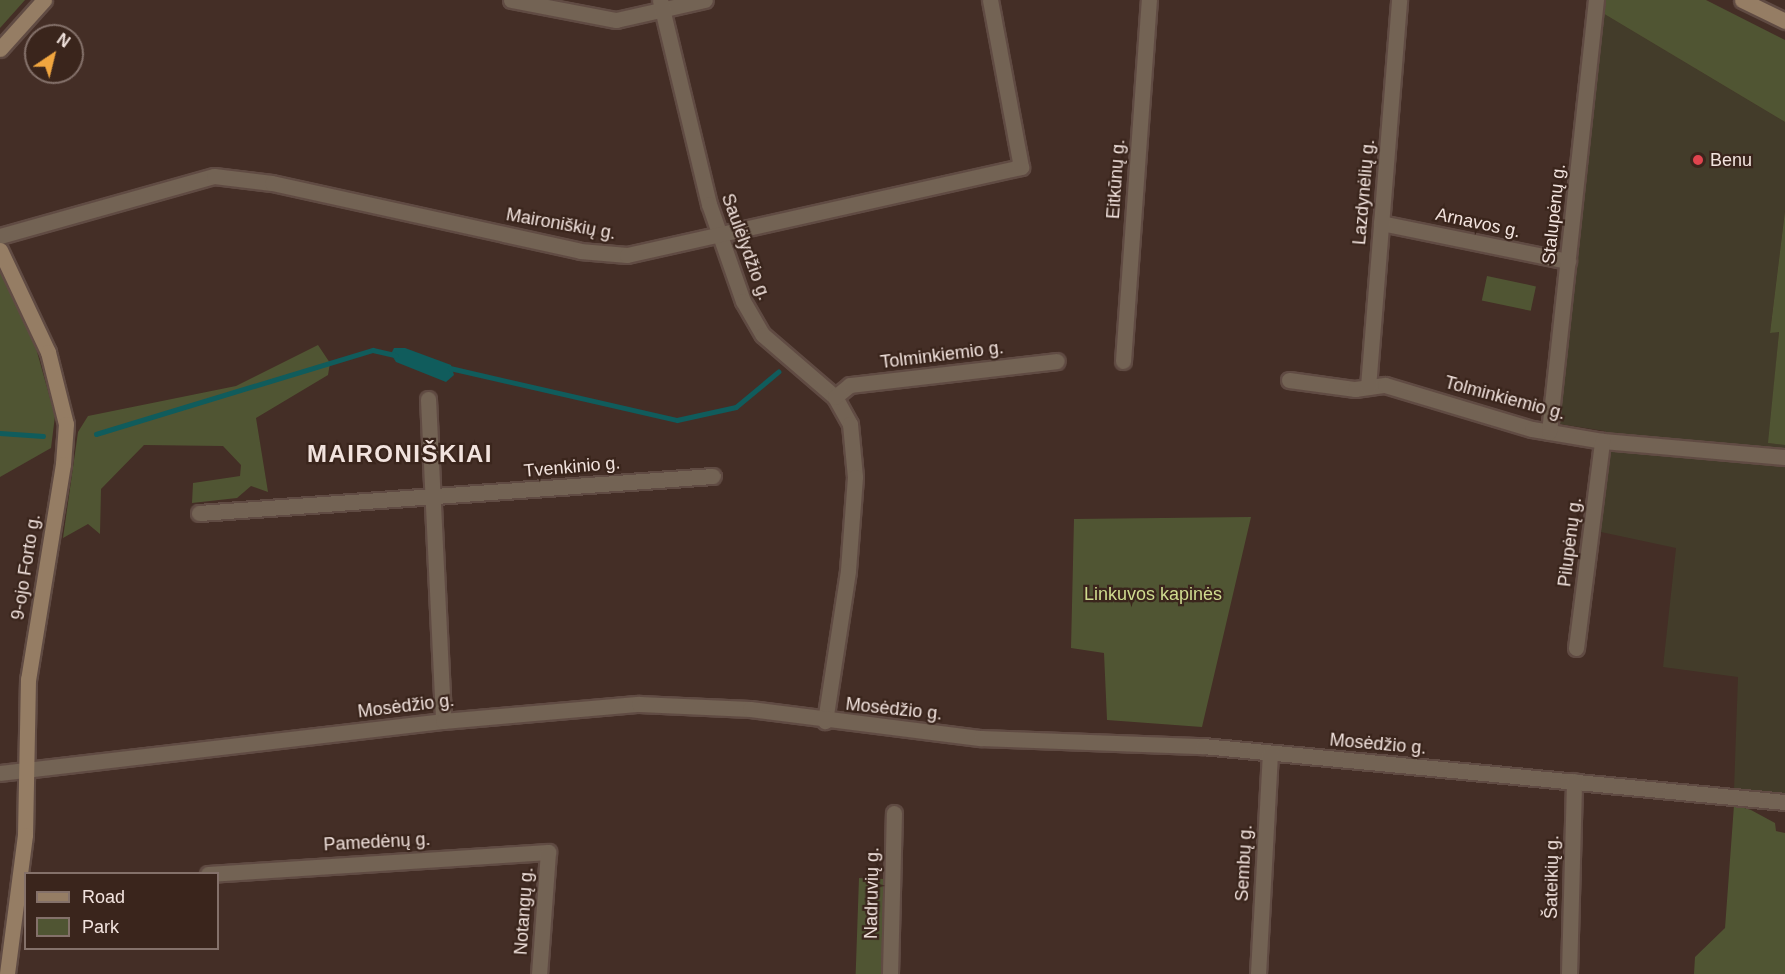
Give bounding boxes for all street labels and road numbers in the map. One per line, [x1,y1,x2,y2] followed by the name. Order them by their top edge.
[1102,138,1130,220] street label: Eitkūnų g.
[1349,138,1379,246] street label: Lazdynėlių g.
[1538,163,1570,265] street label: Stalupėnų g.
[717,191,775,303] street label: Saulėlydžio g.
[1434,203,1522,243] street label: Arnavos g.
[504,204,618,244] street label: Maironiškių g.
[879,337,1005,373] street label: Tolminkiemio g.
[1442,372,1568,424] street label: Tolminkiemio g.
[523,452,621,482] street label: Tvenkinio g.
[1554,496,1586,588] street label: Pilupėnų g.
[7,512,45,622] street label: 9-ojo Forto g.
[357,689,455,723] street label: Mosėdžio g.
[845,693,943,725] street label: Mosėdžio g.
[1329,729,1427,759] street label: Mosėdžio g.
[1231,824,1257,902] street label: Sembų g.
[323,828,431,856] street label: Pamedėnų g.
[1540,835,1564,919] street label: Šateikių g.
[860,847,884,939] street label: Nadruvių g.
[510,866,538,956] street label: Notangų g.

